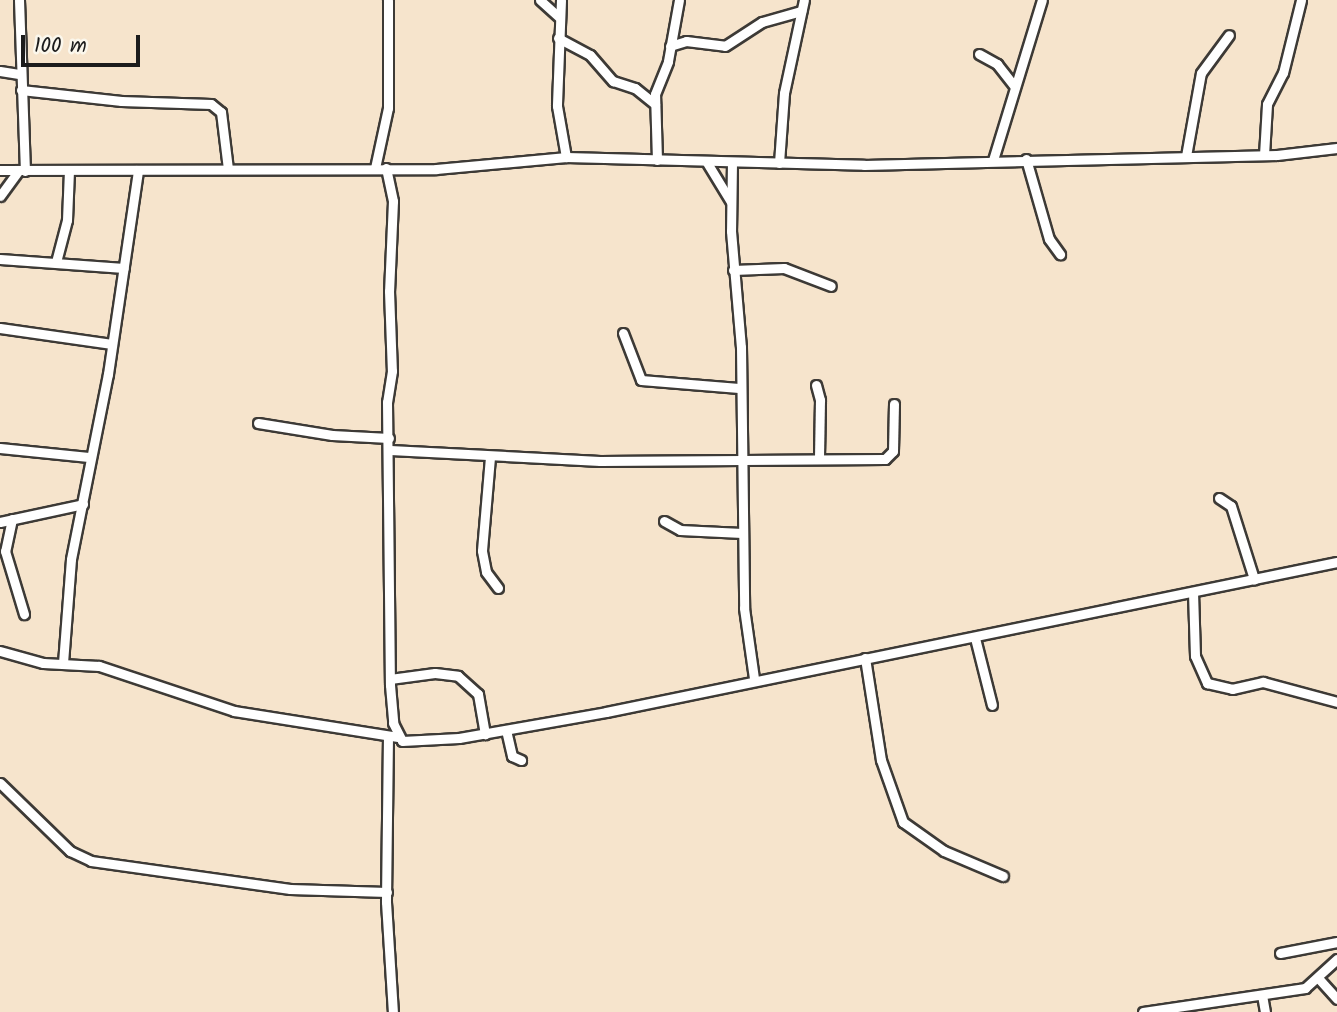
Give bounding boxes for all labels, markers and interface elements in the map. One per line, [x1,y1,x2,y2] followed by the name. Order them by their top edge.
[24,21,144,65] scale bar
[34,30,87,63] text: 100 m

